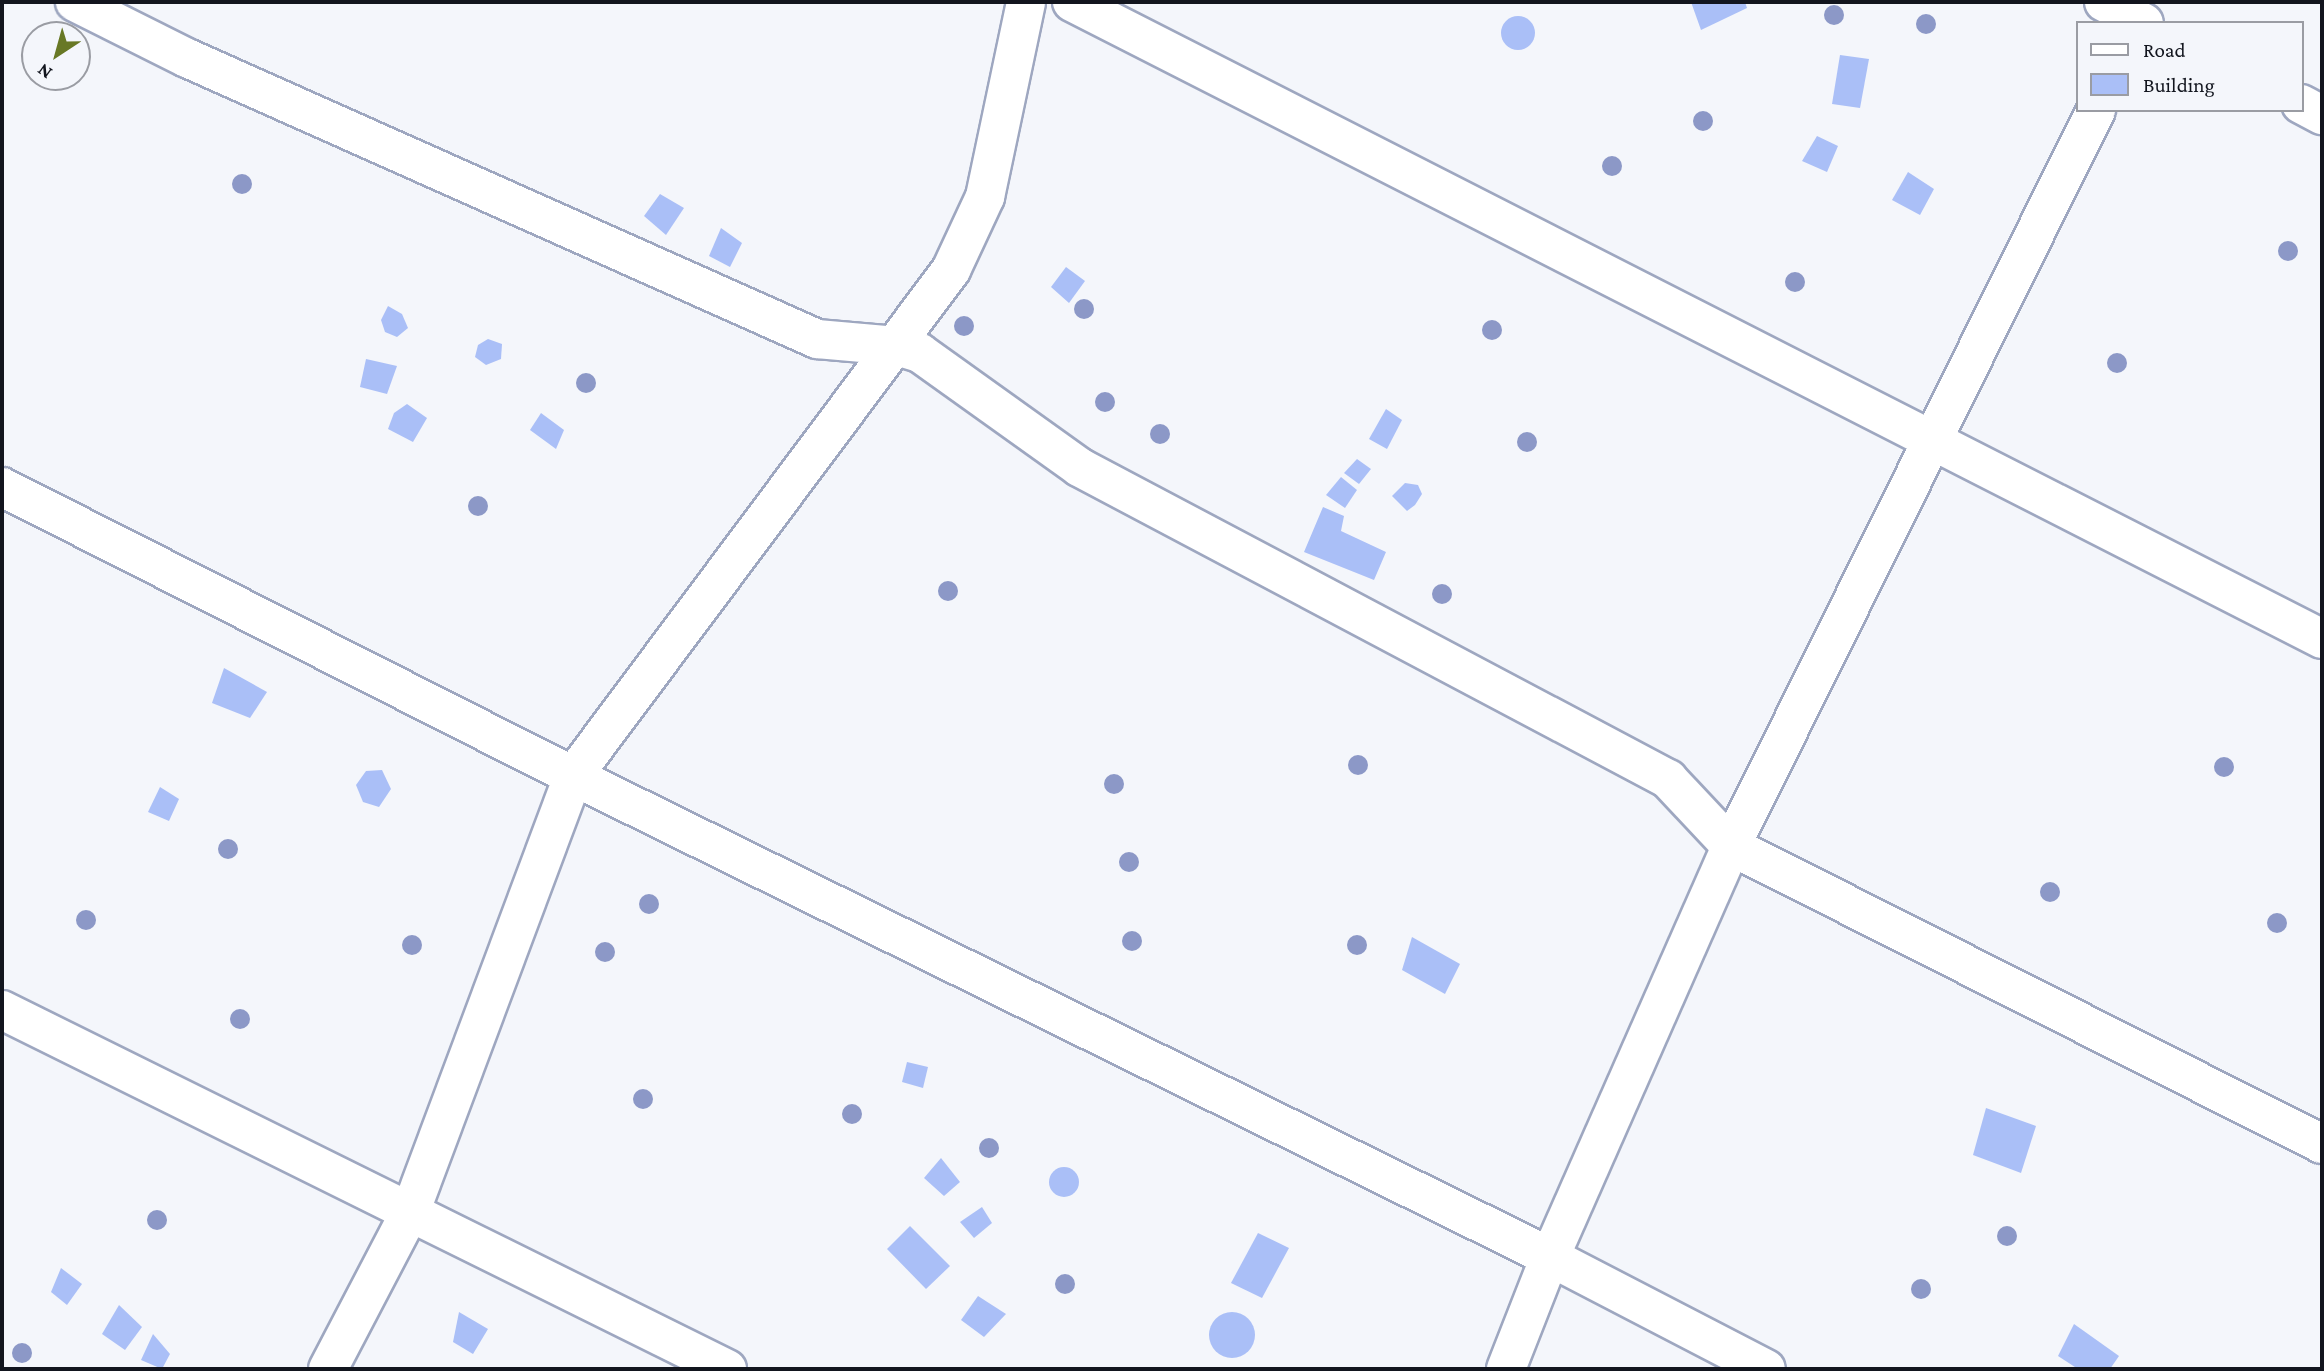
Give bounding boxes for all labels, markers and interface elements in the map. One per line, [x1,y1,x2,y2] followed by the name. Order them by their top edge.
[21,21,91,91] north arrow
[2076,21,2303,112] legend
[2143,38,2186,62] text: Road
[33,59,56,84] text: N
[2143,73,2215,97] text: Building

